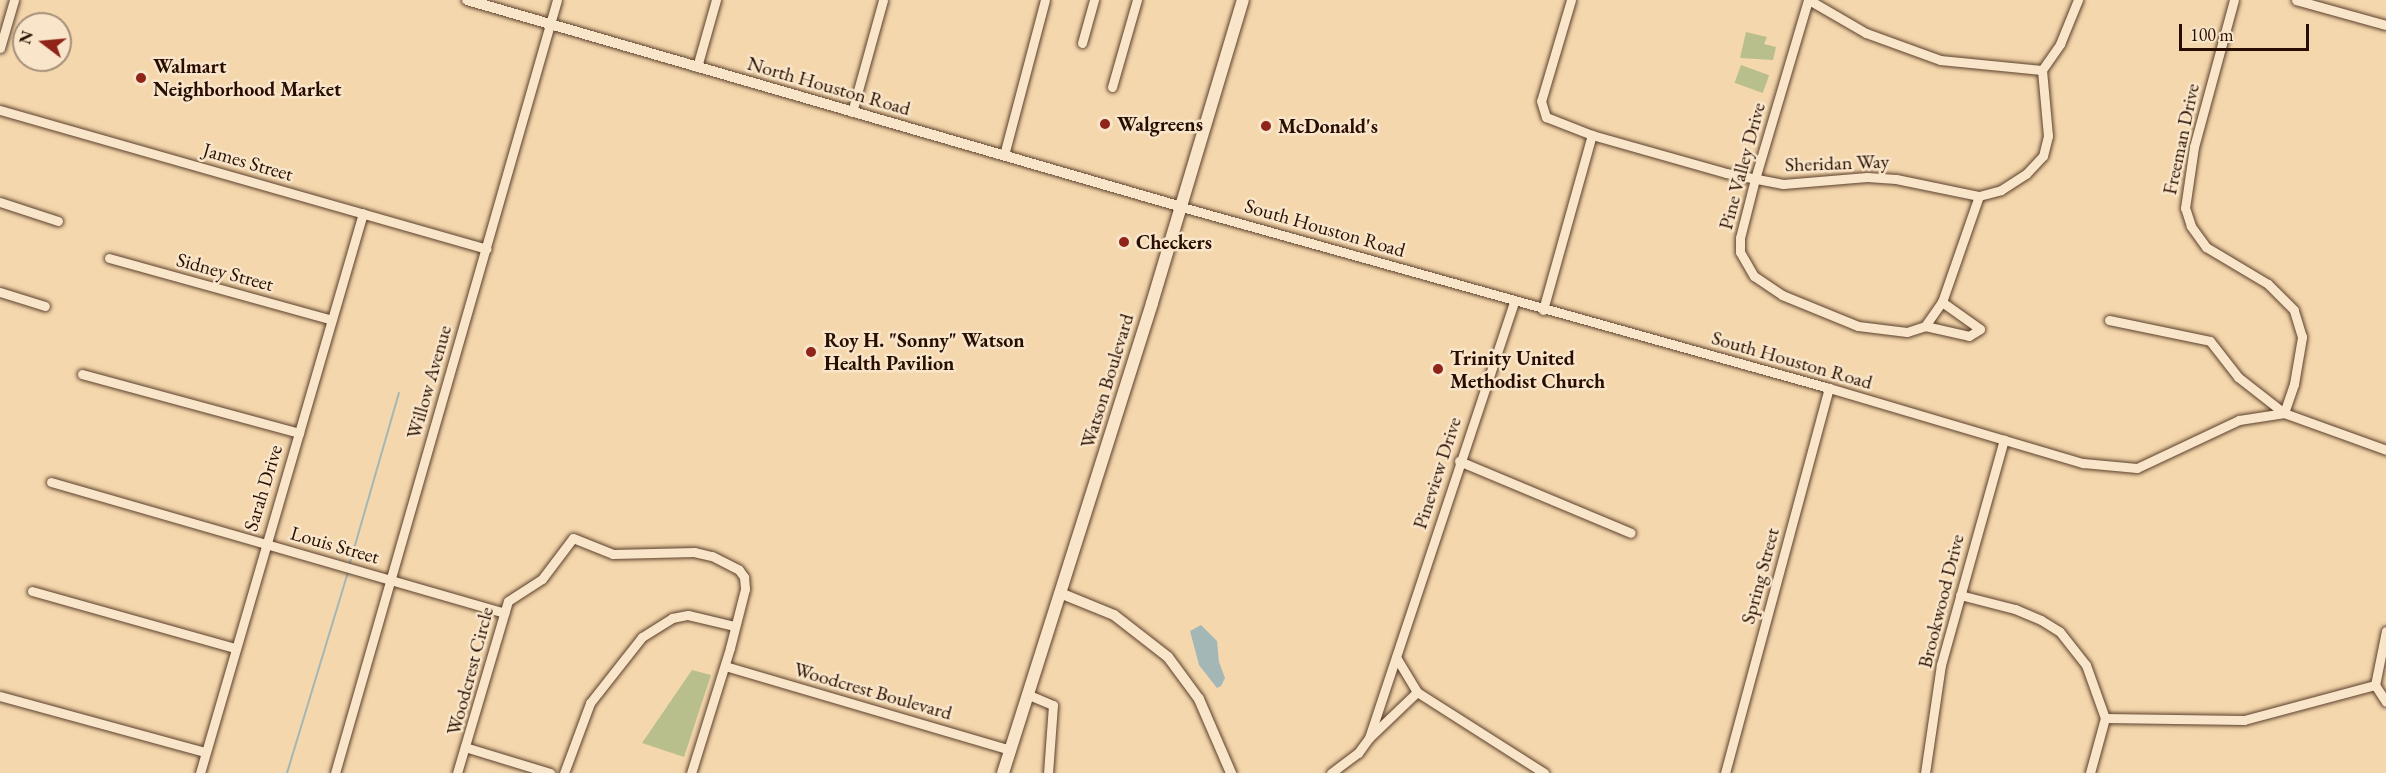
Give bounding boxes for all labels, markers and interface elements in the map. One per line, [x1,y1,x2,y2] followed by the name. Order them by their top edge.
[12,12,72,72] north arrow
[2182,12,2312,50] scale bar
[2190,23,2234,46] text: 100 m
[14,28,38,47] text: N
[745,51,913,121] street label: North Houston Road
[153,54,341,101] place label: Walmart Neighborhood Market
[134,71,148,85] marker: Walmart Neighborhood Market
[2158,81,2204,197] street label: Freeman Drive
[1714,100,1770,232] street label: Pine Valley Drive
[1117,112,1203,136] place label: Walgreens
[1278,114,1378,138] place label: McDonald's
[1098,117,1112,131] marker: Walgreens
[1259,119,1273,133] marker: McDonald's
[200,138,296,186] street label: James Street
[1784,149,1890,177] street label: Sheridan Way
[1242,194,1408,262] street label: South Houston Road
[1136,230,1212,254] place label: Checkers
[1117,235,1131,249] marker: Checkers
[174,248,276,296] street label: Sidney Street
[1075,311,1139,451] street label: Watson Boulevard
[401,322,457,442] street label: Willow Avenue
[1709,326,1875,394] street label: South Houston Road
[824,328,1025,375] place label: Roy H. "Sonny" Watson Health Pavilion
[802,343,820,361] marker: Roy H. "Sonny" Watson Health Pavilion
[1450,346,1605,393] place label: Trinity United Methodist Church
[1431,362,1445,376] marker: Trinity United Methodist Church
[1408,414,1466,532] street label: Pineview Drive
[239,442,287,534] street label: Sarah Drive
[288,521,382,569] street label: Louis Street
[1736,525,1784,627] street label: Spring Street
[1913,532,1969,670] street label: Brookwood Drive
[441,604,499,738] street label: Woodcrest Circle
[791,657,955,725] street label: Woodcrest Boulevard

